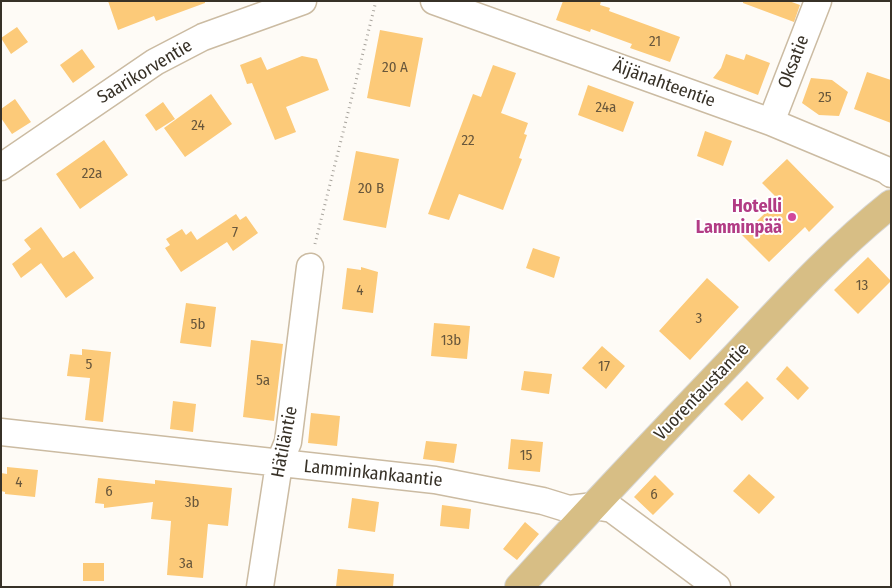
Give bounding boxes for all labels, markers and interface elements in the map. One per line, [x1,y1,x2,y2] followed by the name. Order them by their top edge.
[774,32,814,92] street label: Oksatie
[649,33,661,51] house number: 21
[94,35,196,109] street label: Saarikorventie
[610,55,718,113] street label: Äijänahteentie
[382,59,408,77] house number: 20 A
[818,89,832,107] house number: 25
[596,99,616,117] house number: 24a
[191,117,205,135] house number: 24
[461,132,475,150] house number: 22
[82,165,102,183] house number: 22a
[358,180,384,198] house number: 20 B
[696,196,782,238] place label: Hotelli Lamminpää
[786,211,798,223] marker: Hotelli Lamminpää
[232,224,238,242] house number: 7
[856,277,868,295] house number: 13
[356,282,364,300] house number: 4
[696,310,702,328] house number: 3
[191,316,205,334] house number: 5b
[441,332,461,350] house number: 13b
[650,339,754,445] street label: Vuorentaustantie
[86,356,92,374] house number: 5
[598,358,610,376] house number: 17
[256,372,270,390] house number: 5a
[267,404,303,480] street label: Hätiläntie
[520,447,532,465] house number: 15
[303,456,443,492] street label: Lamminkankaantie
[15,474,23,492] house number: 4
[105,483,113,501] house number: 6
[650,486,658,504] house number: 6
[185,494,199,512] house number: 3b
[179,555,193,573] house number: 3a

